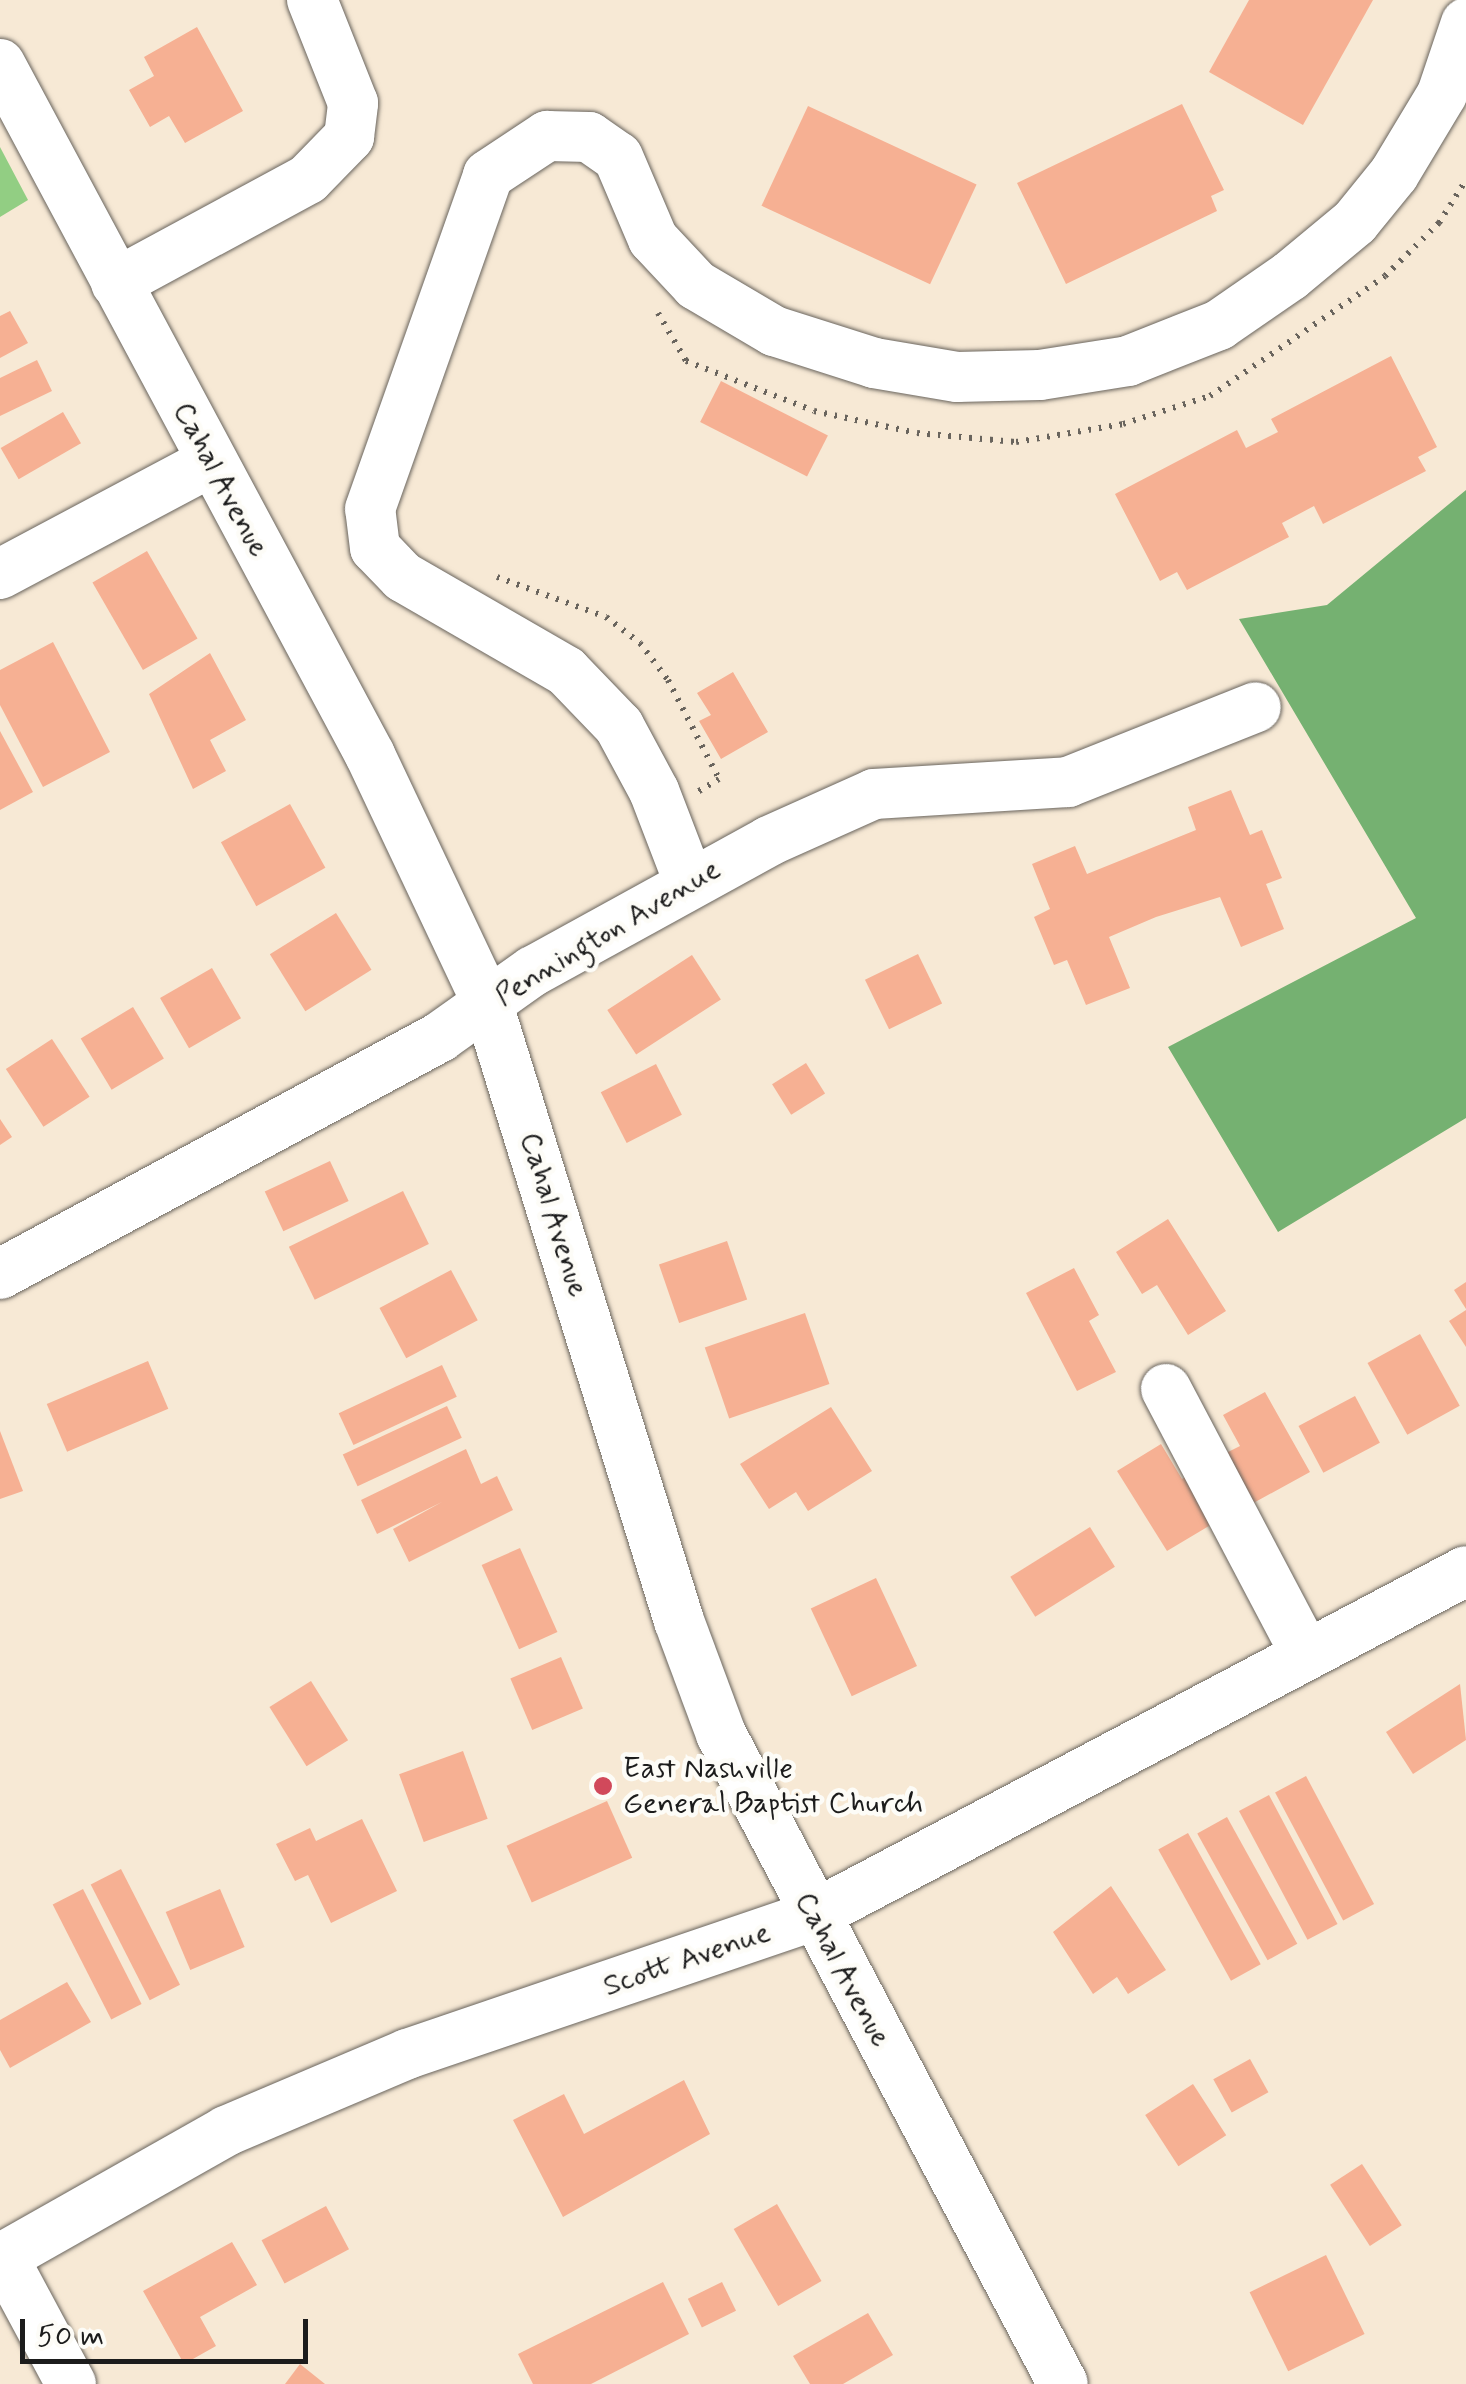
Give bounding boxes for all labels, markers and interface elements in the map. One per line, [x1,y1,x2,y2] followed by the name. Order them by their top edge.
[163,394,277,566] street label: Cahal Avenue
[493,854,723,1012] street label: Pennington Avenue
[510,1126,596,1304] street label: Cahal Avenue
[623,1751,925,1822] place label: East Nashville General Baptist Church
[592,1775,614,1797] marker: East Nashville General Baptist Church
[785,1884,899,2056] street label: Cahal Avenue
[599,1915,775,2005] street label: Scott Avenue
[25,2299,312,2361] scale bar
[37,2317,104,2356] text: 50 m

